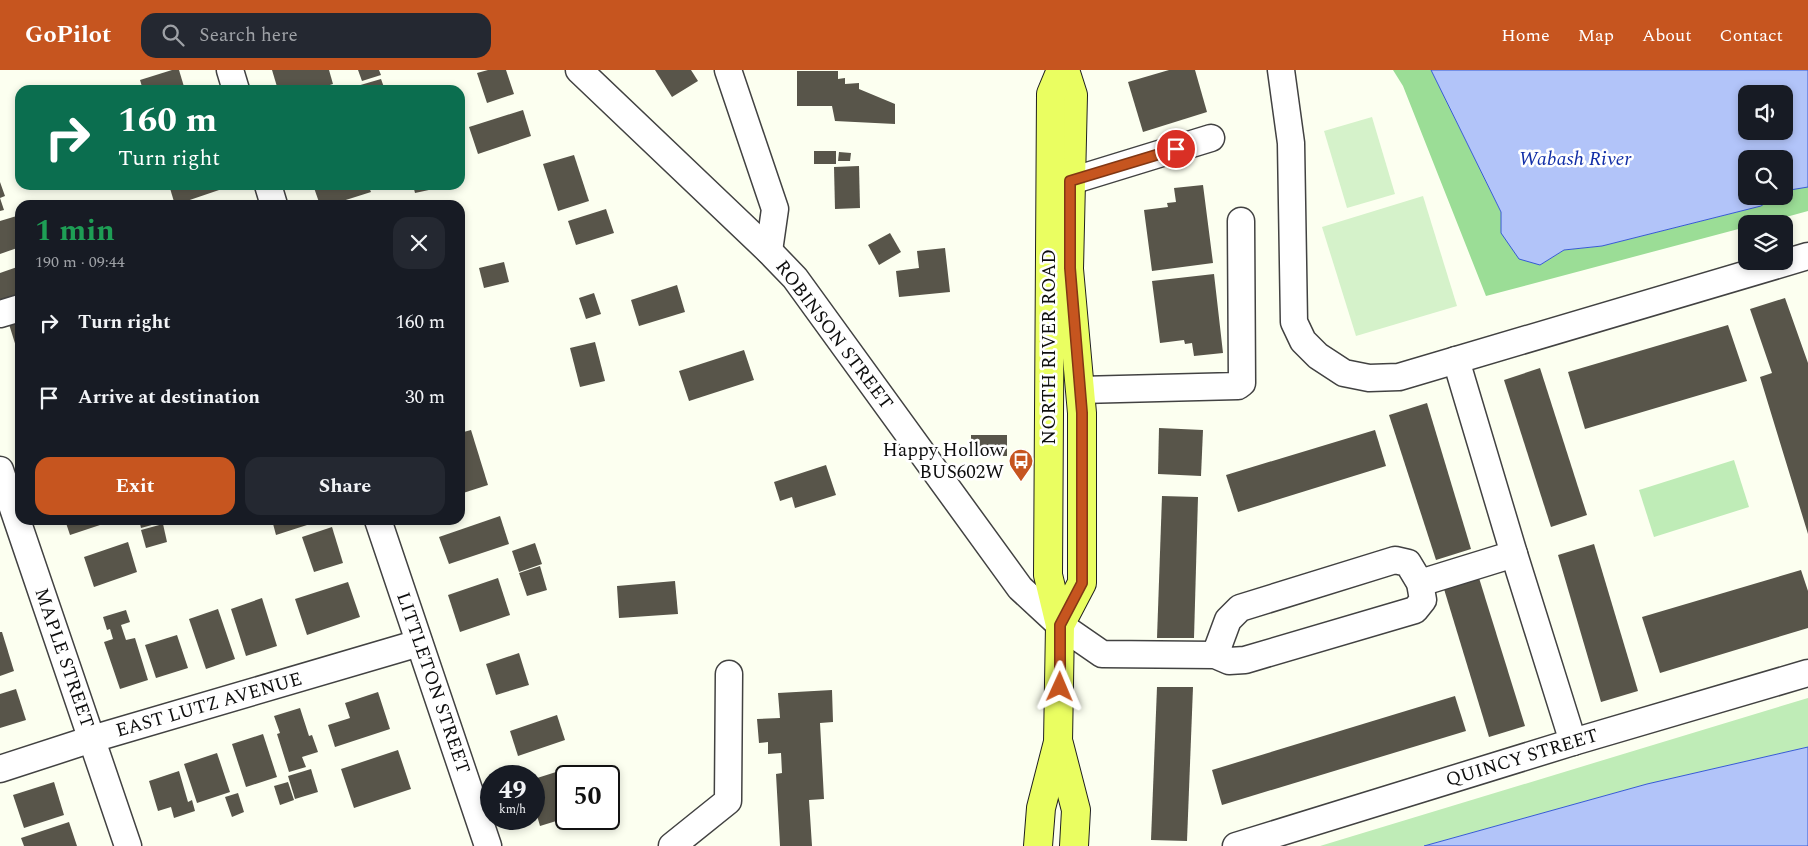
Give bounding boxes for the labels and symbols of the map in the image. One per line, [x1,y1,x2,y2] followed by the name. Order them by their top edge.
[1155,128,1197,170] pin
[1519,144,1632,174] water label: Wabash River
[1035,249,1064,445] street label: NORTH RIVER ROAD
[768,254,900,416] street label: ROBINSON STREET
[883,436,1005,487] place label: Happy Hollow BUS602W
[1008,448,1034,482] bus stop icon: Happy Hollow BUS602W
[26,584,102,732] street label: MAPLE STREET
[388,588,478,778] street label: LITTLETON STREET
[1033,660,1085,712] position arrow
[112,665,306,745] street label: EAST LUTZ AVENUE
[1442,721,1602,795] street label: QUINCY STREET
[555,765,620,830] speed limit sign: 50

